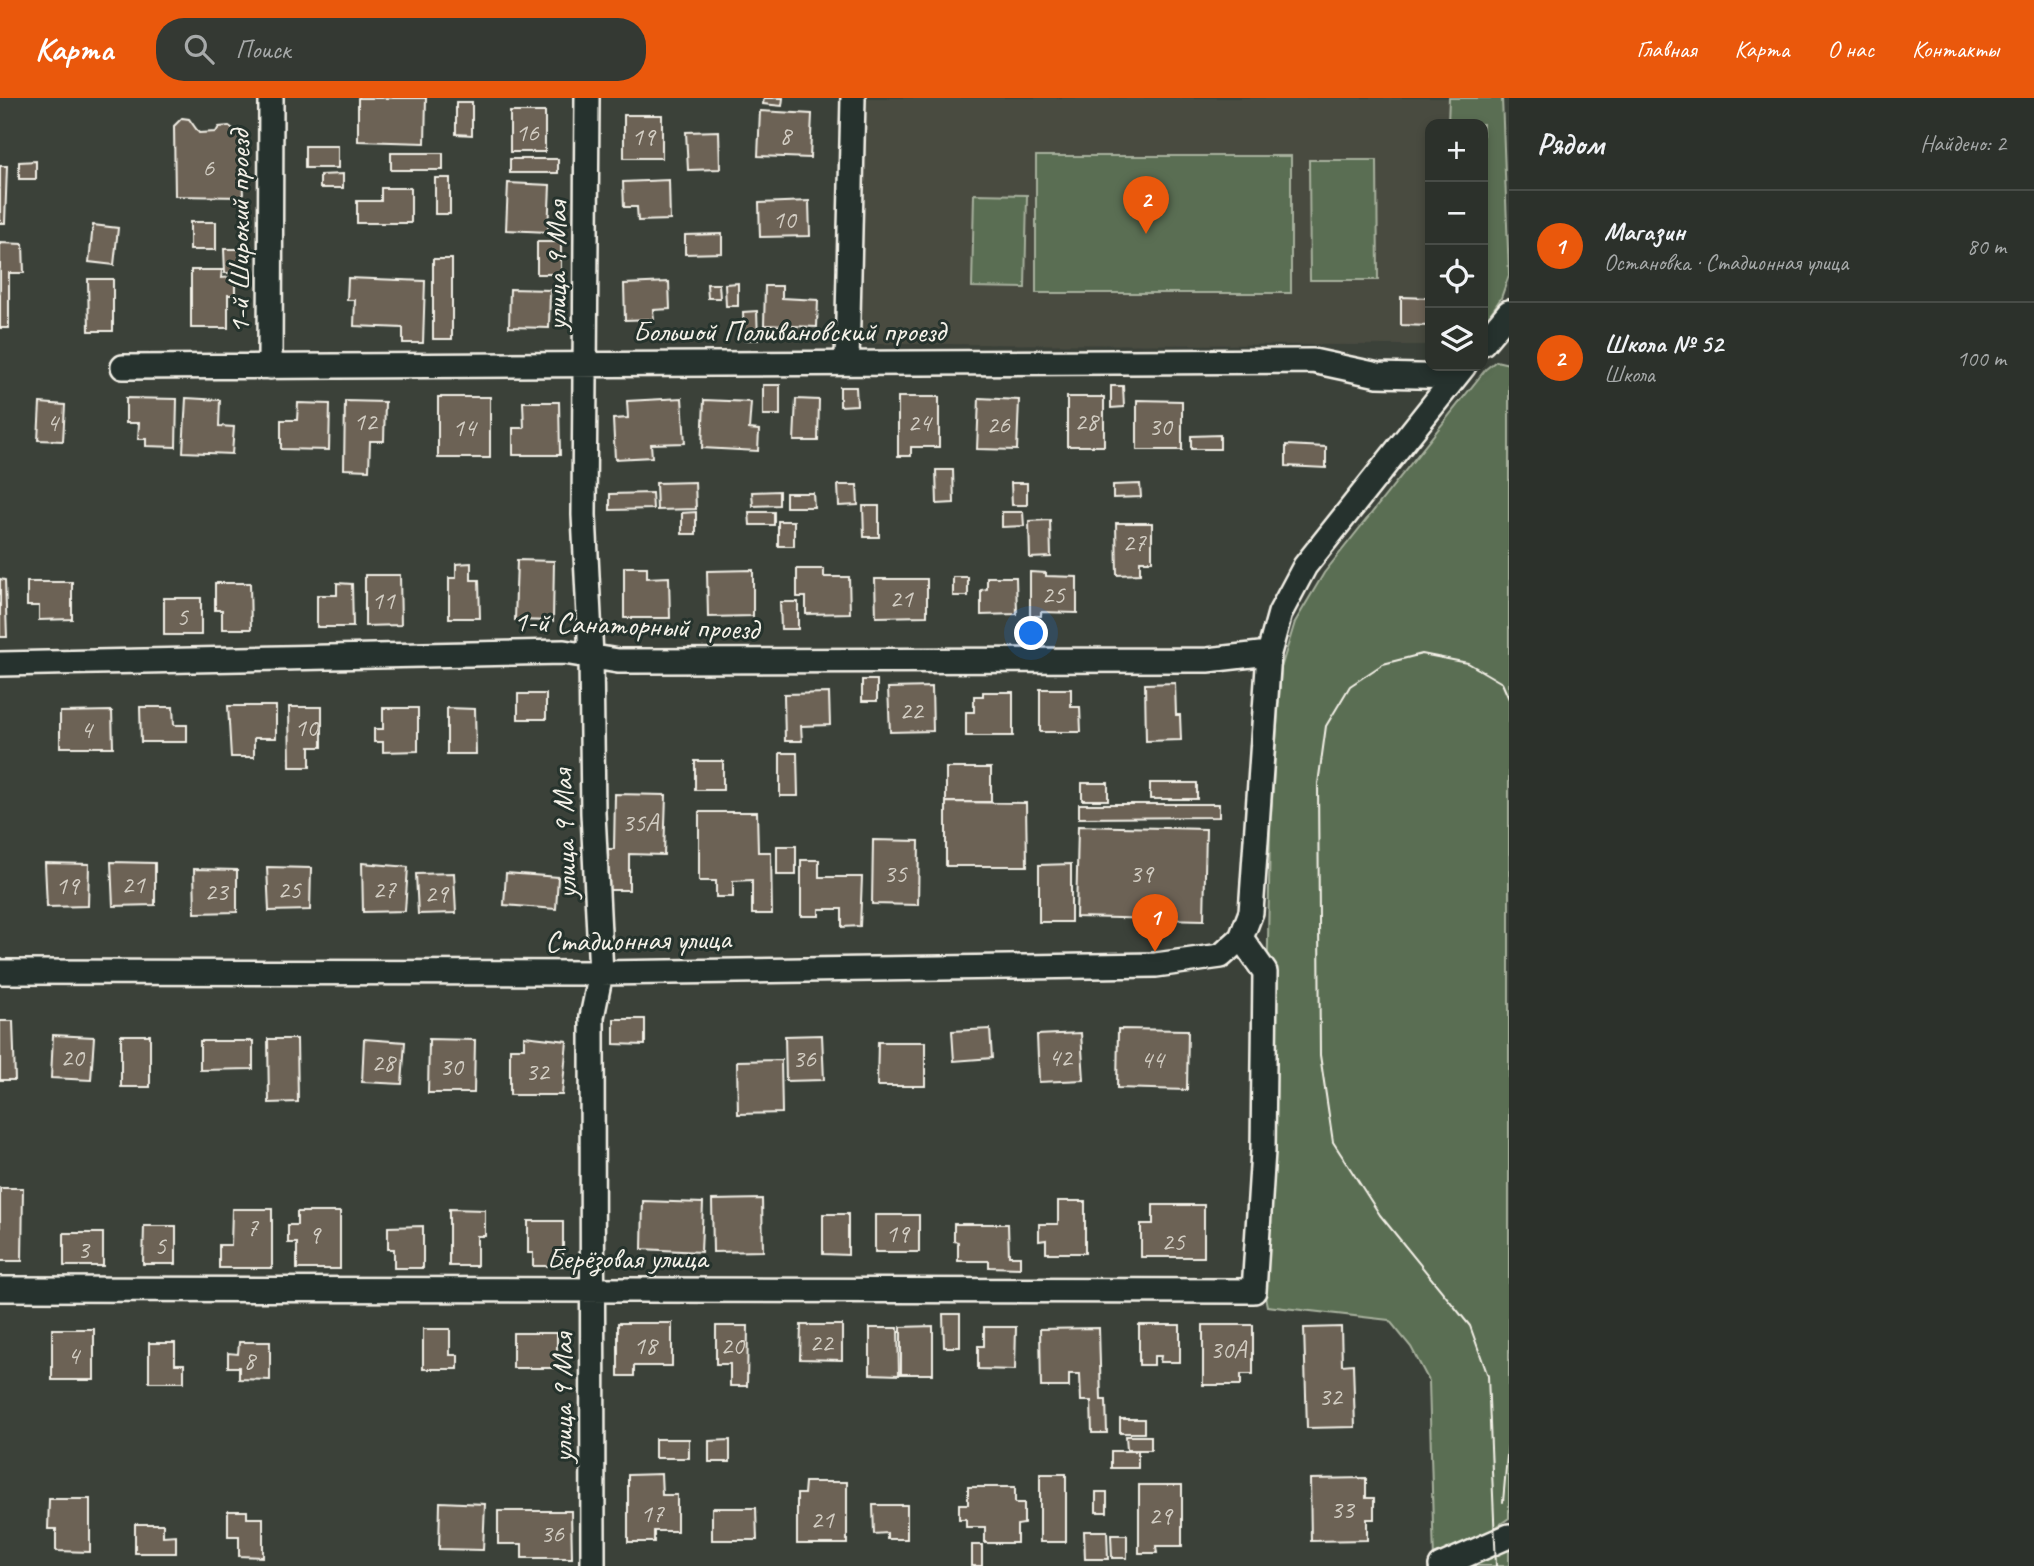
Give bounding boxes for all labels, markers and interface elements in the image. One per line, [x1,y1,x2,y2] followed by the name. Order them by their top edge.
[156,18,646,81] search box
[35,28,114,70] text: Карта
[180,30,218,68] icon: search
[236,33,290,66] text: Поиск
[1636,34,1697,64] text: Главная
[1735,34,1789,64] text: Карта
[1827,34,1874,64] text: О нас
[1912,34,1999,64] text: Контакты
[515,116,540,149] house number: 16
[779,119,793,152] house number: 8
[1425,119,1488,371] map controls
[1425,119,1488,182] button: +
[631,120,657,153] house number: 19
[1537,125,1604,163] text: Рядом
[220,128,258,334] street label: 1-й Широкий проезд
[1920,129,2006,158] text: Найдено: 2
[202,151,215,184] house number: 6
[1123,176,1169,234] pin: 2
[1425,182,1488,245] button: −
[537,198,575,333] street label: улица 9 Мая
[772,203,798,236] house number: 10
[1604,215,1685,248] text: Магазин
[1555,232,1565,261] text: 1
[1967,232,2006,261] text: 80 m
[1425,245,1488,308] button: locate
[1604,248,1848,277] text: Остановка · Стадионная улица
[1425,308,1488,371] button: layers
[633,312,948,350] street label: Большой Поливановский проезд
[1604,327,1723,360] text: Школа № 52
[1555,344,1565,373] text: 2
[1957,344,2006,373] text: 100 m
[1604,360,1655,389] text: Школа
[353,405,379,438] house number: 12
[1074,405,1100,438] house number: 28
[46,406,60,439] house number: 4
[907,406,933,439] house number: 24
[986,408,1011,441] house number: 26
[1148,410,1174,443] house number: 30
[452,411,478,444] house number: 14
[1122,526,1147,559] house number: 27
[1041,578,1066,611] house number: 25
[889,582,914,615] house number: 21
[371,584,396,617] house number: 11
[176,600,189,633] house number: 5
[513,602,762,648] street label: 1-й Санаторный проезд
[1014,616,1048,650] your location
[899,694,925,727] house number: 22
[294,711,320,744] house number: 10
[80,713,94,746] house number: 4
[543,766,585,901] street label: улица 9 Мая
[622,806,660,839] house number: 35А
[883,857,908,890] house number: 35
[1129,857,1155,890] house number: 39
[121,868,146,901] house number: 21
[55,869,81,902] house number: 19
[277,873,302,906] house number: 25
[372,873,397,906] house number: 27
[204,875,230,908] house number: 23
[424,877,450,910] house number: 29
[1132,894,1178,952] pin: 1
[545,919,733,961] street label: Стадионная улица
[60,1041,86,1074] house number: 20
[1048,1041,1074,1074] house number: 42
[792,1042,817,1075] house number: 36
[1140,1043,1166,1076] house number: 44
[371,1046,397,1079] house number: 28
[439,1050,465,1083] house number: 30
[525,1055,551,1088] house number: 32
[246,1211,259,1244] house number: 7
[885,1217,911,1250] house number: 19
[308,1218,322,1251] house number: 9
[1161,1225,1186,1258] house number: 25
[154,1229,167,1262] house number: 5
[77,1233,91,1266] house number: 3
[547,1239,710,1277] street label: Берёзовая улица
[809,1326,835,1359] house number: 22
[633,1329,659,1362] house number: 18
[720,1329,746,1362] house number: 20
[543,1330,581,1465] street label: улица 9 Мая
[1210,1333,1248,1366] house number: 30А
[67,1339,81,1372] house number: 4
[243,1344,257,1377] house number: 8
[1318,1380,1344,1413] house number: 32
[1330,1493,1356,1526] house number: 33
[640,1497,665,1530] house number: 17
[1148,1499,1174,1532] house number: 29
[810,1503,835,1536] house number: 21
[540,1517,565,1550] house number: 36

